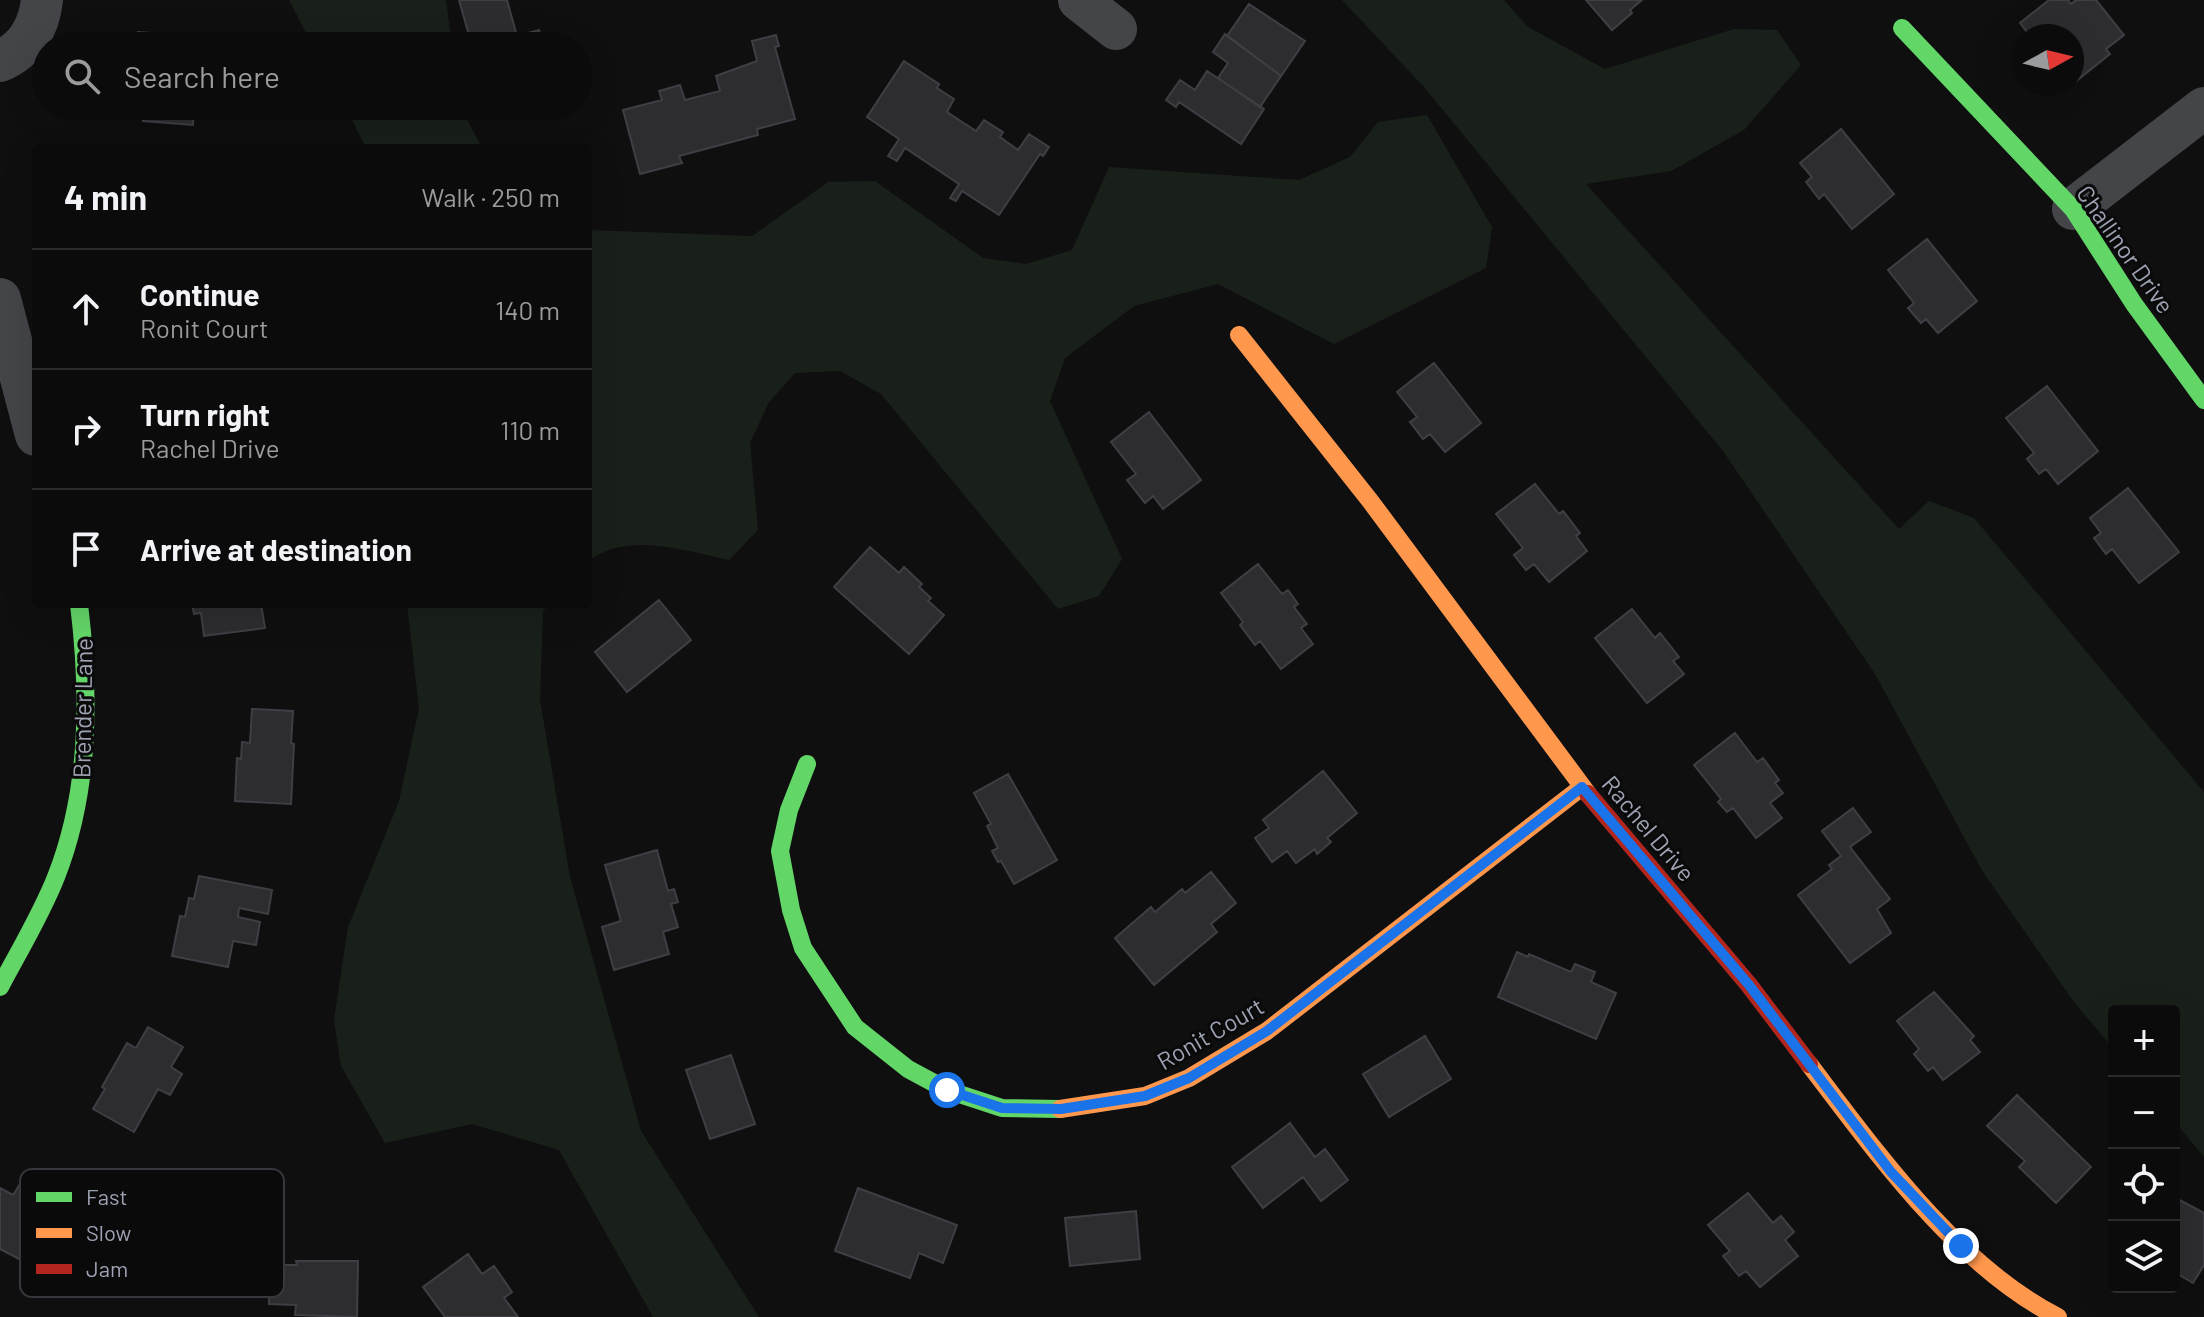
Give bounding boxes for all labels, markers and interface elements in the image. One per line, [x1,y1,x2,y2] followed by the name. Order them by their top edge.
[2012,24,2084,96] north arrow
[32,32,592,120] search box
[60,54,104,98] icon: search
[124,58,280,94] text: Search here
[64,176,147,217] text: 4 min
[2071,179,2181,319] street label: Challinor Drive
[422,181,560,212] text: Walk · 250 m
[140,276,260,312] text: Continue
[64,287,108,331] icon: ahead
[495,294,560,325] text: 140 m
[140,312,268,343] text: Ronit Court
[140,396,270,432] text: Turn right
[64,407,108,451] icon: right
[500,414,560,445] text: 110 m
[140,432,280,463] text: Rachel Drive
[64,527,108,571] icon: arrive
[140,531,412,567] text: Arrive at destination
[66,638,98,778] street label: Brender Lane
[1596,769,1702,887] street label: Rachel Drive
[1151,991,1269,1075] street label: Ronit Court
[2108,1005,2180,1293] map controls
[2108,1005,2180,1077] button: +
[929,1072,965,1108] route start
[2108,1077,2180,1149] button: −
[2108,1149,2180,1221] button: locate
[20,1169,284,1297] legend
[86,1183,128,1209] text: Fast
[86,1219,131,1245] text: Slow
[2108,1221,2180,1293] button: layers
[1943,1228,1979,1264] route end
[86,1255,128,1281] text: Jam

